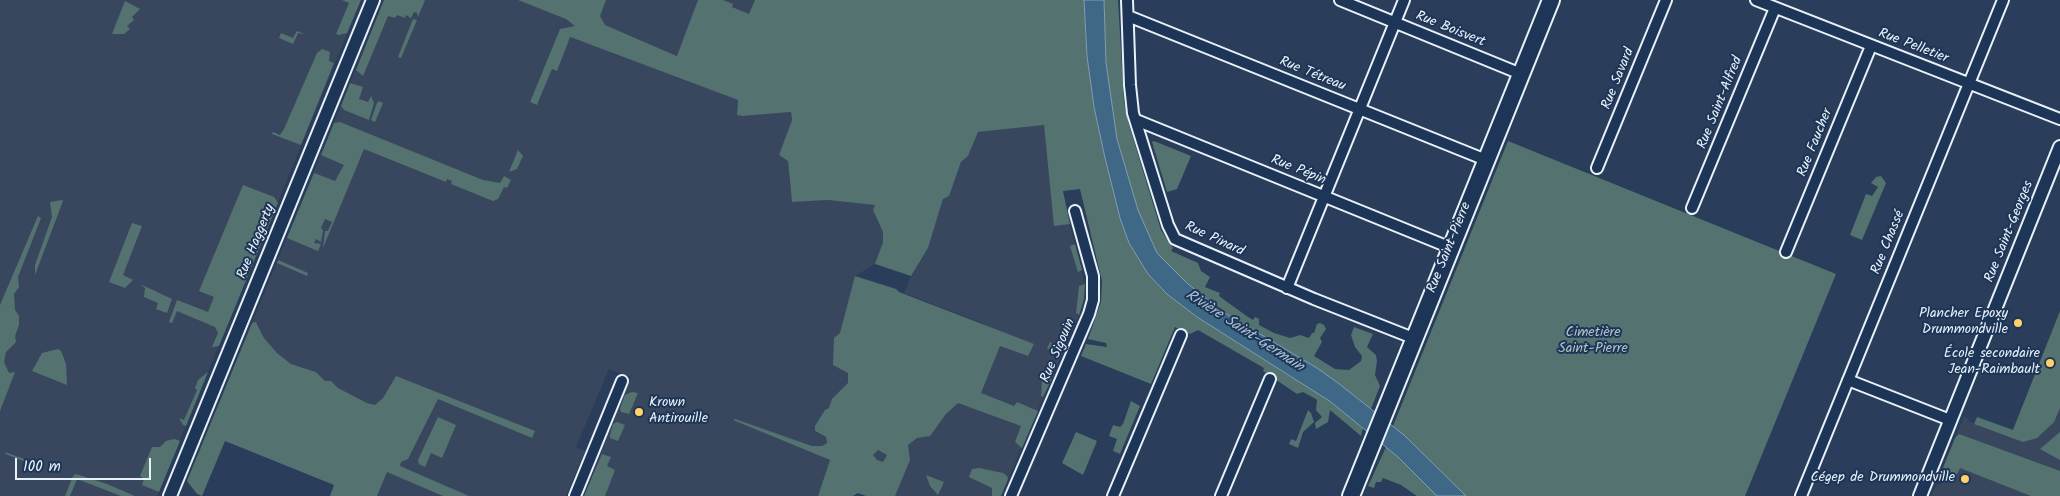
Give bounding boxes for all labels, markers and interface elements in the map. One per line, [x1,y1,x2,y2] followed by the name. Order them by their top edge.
[1413,8,1487,52] street label: Rue Boisvert
[1876,26,1950,68] street label: Rue Pelletier
[1599,46,1639,112] street label: Rue Savard
[1276,54,1348,96] street label: Rue Tétreau
[1695,54,1747,152] street label: Rue Saint-Alfred
[1795,106,1837,180] street label: Rue Faucher
[1268,152,1328,190] street label: Rue Pépin
[1982,179,2038,285] street label: Rue Saint-Georges
[1424,200,1476,296] street label: Rue Saint-Pierre
[234,202,280,282] street label: Rue Haggerty
[1869,209,1909,277] street label: Rue Chassé
[1182,219,1246,261] street label: Rue Pinard
[1182,287,1306,377] water label: Rivière Saint-Germain
[1919,307,2008,340] place label: Plancher Epoxy Drummondville
[1038,316,1080,386] street label: Rue Sigouin
[2012,317,2024,329] marker: Plancher Epoxy Drummondville
[1558,326,1628,358] park label: Cimetière Saint-Pierre
[1944,347,2040,380] place label: École secondaire Jean-Raimbault
[2044,357,2056,369] marker: École secondaire Jean-Raimbault
[649,396,708,428] place label: Krown Antirouille
[633,406,645,418] marker: Krown Antirouille
[18,448,154,480] scale bar
[23,455,61,479] text: 100 m
[1810,471,1955,487] place label: Cégep de Drummondville
[1959,473,1971,485] marker: Cégep de Drummondville

